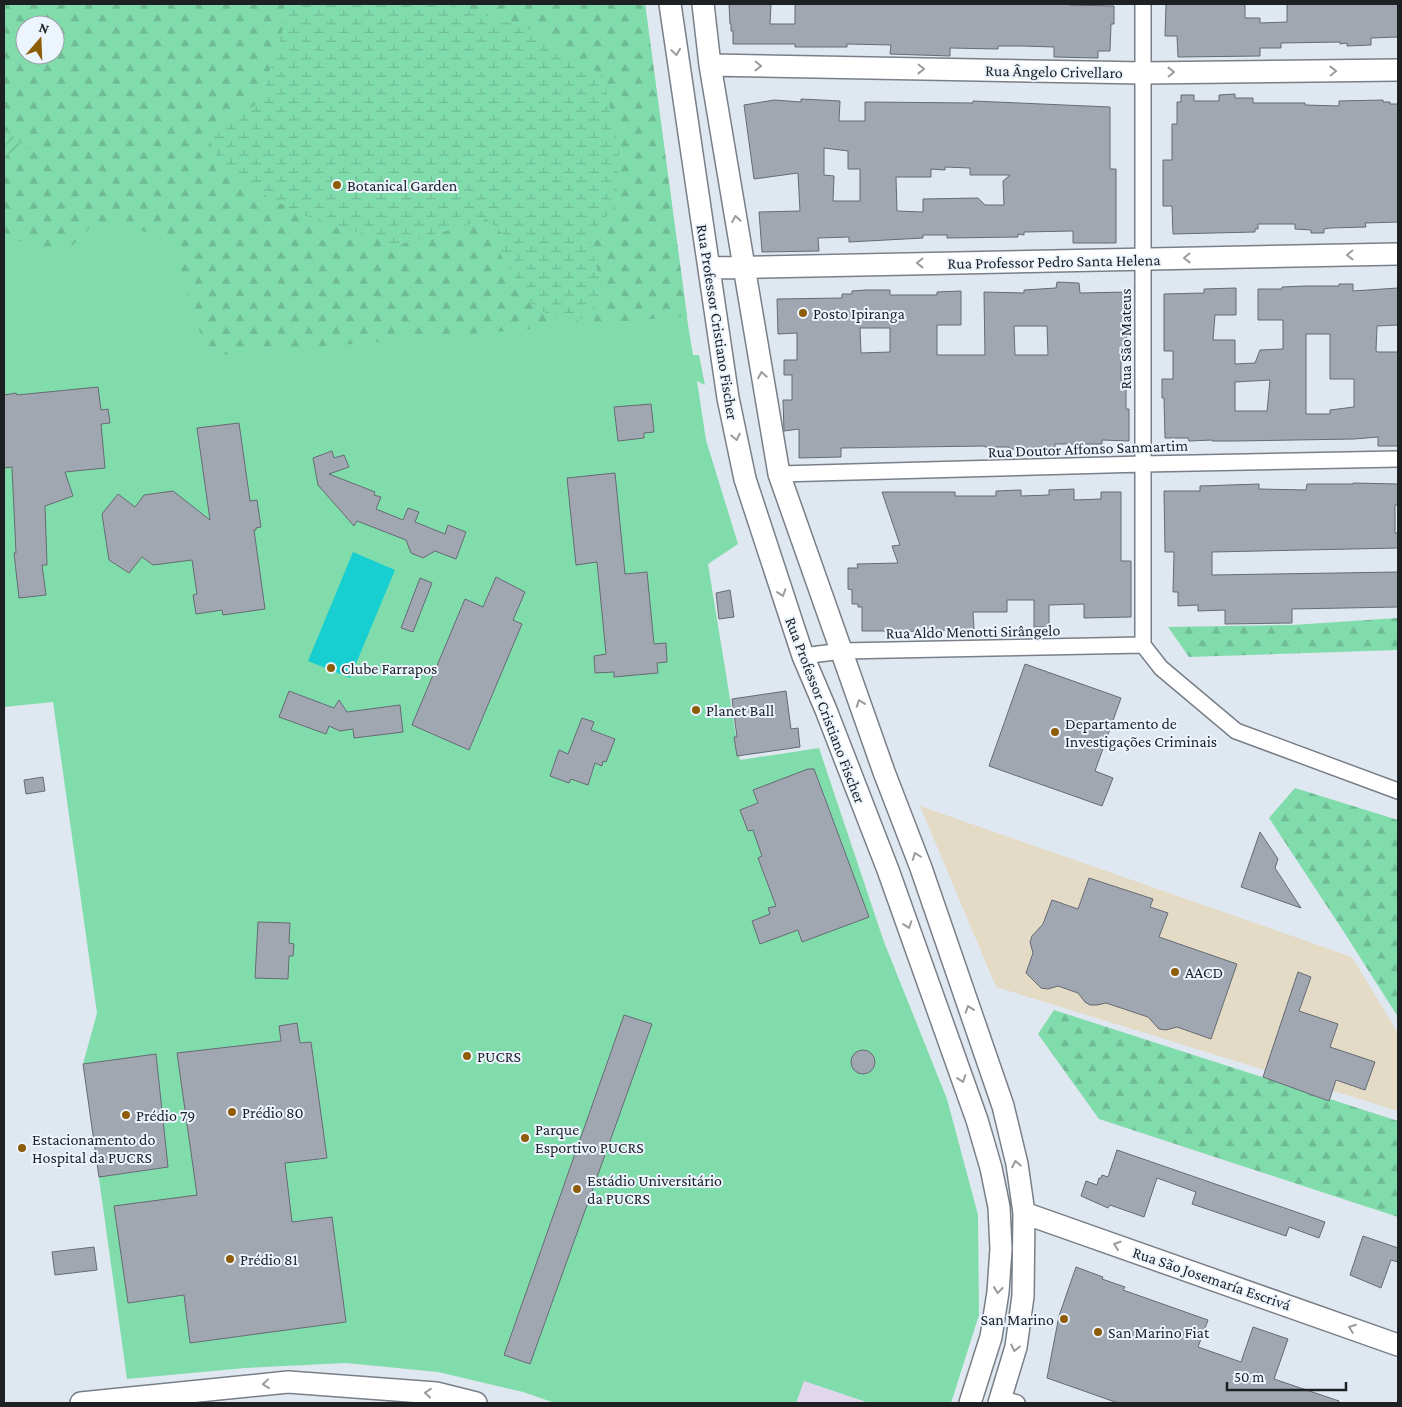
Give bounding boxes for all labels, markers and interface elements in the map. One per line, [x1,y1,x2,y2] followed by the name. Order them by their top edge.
[15,15,65,65] north arrow
[37,19,52,37] text: N
[671,48,681,56] one-way arrow
[755,61,763,71] one-way arrow
[985,62,1123,82] street label: Rua Ângelo Crivellaro
[918,64,925,74] one-way arrow
[1330,66,1338,76] one-way arrow
[1167,67,1175,78] one-way arrow
[347,177,458,194] place label: Botanical Garden
[331,179,343,191] marker: Botanical Garden
[731,214,741,223] one-way arrow
[694,223,741,421] street label: Rua Professor Cristiano Fischer
[1345,250,1353,260] one-way arrow
[947,251,1161,272] street label: Rua Professor Pedro Santa Helena
[1183,253,1190,263] one-way arrow
[915,258,923,269] one-way arrow
[1117,288,1134,390] street label: Rua São Mateus
[813,305,906,323] place label: Posto Ipiranga
[797,307,809,319] marker: Posto Ipiranga
[757,370,767,379] one-way arrow
[731,433,741,442] one-way arrow
[988,437,1189,460] street label: Rua Doutor Affonso Sanmartim
[776,588,786,597] one-way arrow
[782,615,869,806] street label: Rua Professor Cristiano Fischer
[886,621,1061,643] street label: Rua Aldo Menotti Sirângelo
[341,660,437,678] place label: Clube Farrapos
[325,662,337,674] marker: Clube Farrapos
[856,699,866,708] one-way arrow
[706,702,774,719] place label: Planet Ball
[690,704,702,716] marker: Planet Ball
[1065,715,1217,751] place label: Departamento de Investigações Criminais
[1049,726,1061,738] marker: Departamento de Investigações Criminais
[912,852,922,860] one-way arrow
[902,921,912,929] one-way arrow
[1185,964,1223,981] place label: AACD
[1169,966,1181,978] marker: AACD
[965,1005,975,1014] one-way arrow
[477,1048,521,1065] place label: PUCRS
[461,1050,473,1062] marker: PUCRS
[956,1074,966,1082] one-way arrow
[242,1104,304,1121] place label: Prédio 80
[226,1106,238,1118] marker: Prédio 80
[136,1107,195,1124] place label: Prédio 79
[120,1109,132,1121] marker: Prédio 79
[535,1121,644,1157] place label: Parque Esportivo PUCRS
[32,1131,155,1167] place label: Estacionamento do Hospital da PUCRS
[519,1132,531,1144] marker: Parque Esportivo PUCRS
[16,1142,28,1154] marker: Estacionamento do Hospital da PUCRS
[1012,1160,1022,1169] one-way arrow
[587,1172,722,1207] place label: Estádio Universitário da PUCRS
[571,1183,583,1195] marker: Estádio Universitário da PUCRS
[1113,1241,1122,1251] one-way arrow
[1130,1243,1294,1315] street label: Rua São Josemaría Escrivá
[240,1251,298,1268] place label: Prédio 81
[224,1253,236,1265] marker: Prédio 81
[993,1286,1004,1294] one-way arrow
[980,1311,1054,1328] place label: San Marino
[1058,1313,1070,1325] marker: San Marino
[1108,1324,1210,1341] place label: San Marino Fiat
[1349,1324,1357,1334] one-way arrow
[1092,1326,1104,1338] marker: San Marino Fiat
[1010,1344,1021,1353] one-way arrow
[1227,1360,1346,1392] scale bar
[1234,1369,1264,1385] text: 50 m
[262,1378,270,1389] one-way arrow
[424,1387,432,1398] one-way arrow

